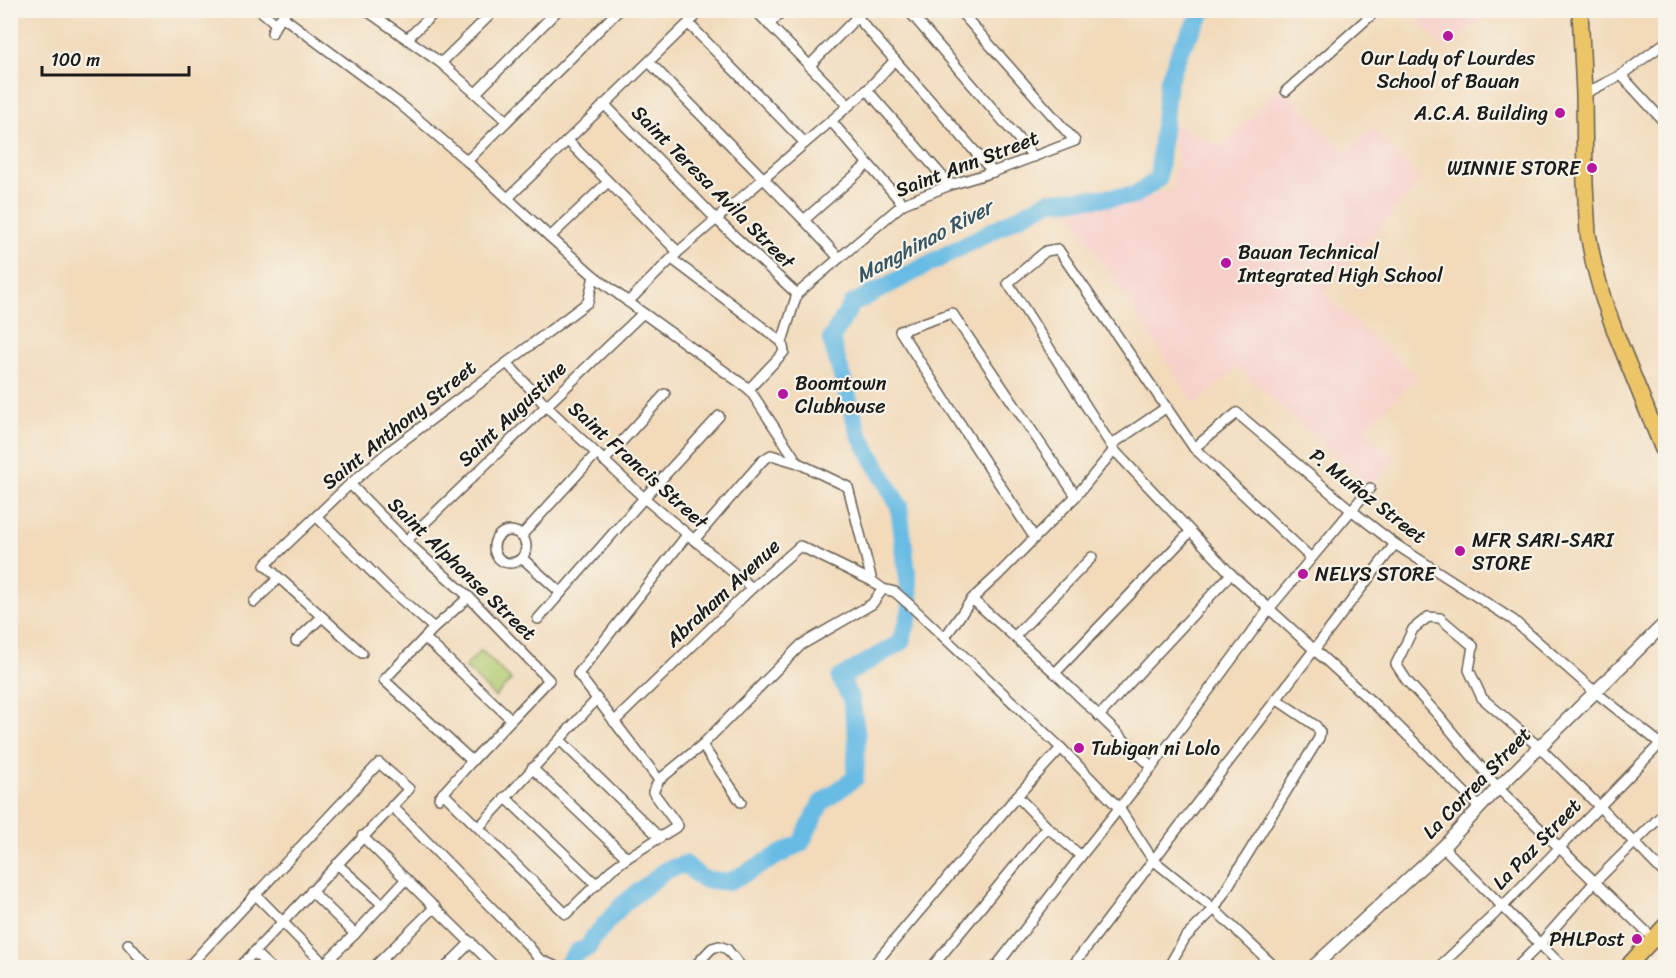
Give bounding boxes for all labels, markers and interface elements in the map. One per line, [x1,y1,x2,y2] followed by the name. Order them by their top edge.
[1441,29,1455,43] marker: Our Lady of Lourdes School of Bauan
[42,39,189,77] scale bar
[1361,41,1536,99] place label: Our Lady of Lourdes School of Bauan
[51,44,100,76] text: 100 m
[1413,96,1548,131] place label: A.C.A. Building
[623,97,804,278] street label: Saint Teresa Avila Street
[1553,106,1567,120] marker: A.C.A. Building
[890,120,1044,208] street label: Saint Ann Street
[1447,151,1582,186] place label: WINNIE STORE
[1585,161,1599,175] marker: WINNIE STORE
[848,187,1003,293] water label: Manghinao River
[1237,235,1444,293] place label: Bauan Technical Integrated High School
[1219,256,1233,270] marker: Bauan Technical Integrated High School
[314,351,485,499] street label: Saint Anthony Street
[449,352,575,476] street label: Saint Augustine
[795,366,887,424] place label: Boomtown Clubhouse
[776,387,790,401] marker: Boomtown Clubhouse
[560,392,717,539] street label: Saint Francis Street
[1302,439,1435,553] street label: P. Muñoz Street
[379,488,545,650] street label: Saint Alphonse Street
[1472,523,1614,581] place label: MFR SARI-SARI STORE
[656,530,789,657] street label: Abraham Avenue
[1453,544,1467,558] marker: MFR SARI-SARI STORE
[1315,557,1437,592] place label: NELYS STORE
[1296,567,1310,581] marker: NELYS STORE
[1414,718,1540,848] street label: La Correa Street
[1091,731,1220,766] place label: Tubigan ni Lolo
[1072,741,1086,755] marker: Tubigan ni Lolo
[1484,789,1590,898] street label: La Paz Street
[1549,922,1625,957] place label: PHLPost
[1630,932,1644,946] marker: PHLPost

